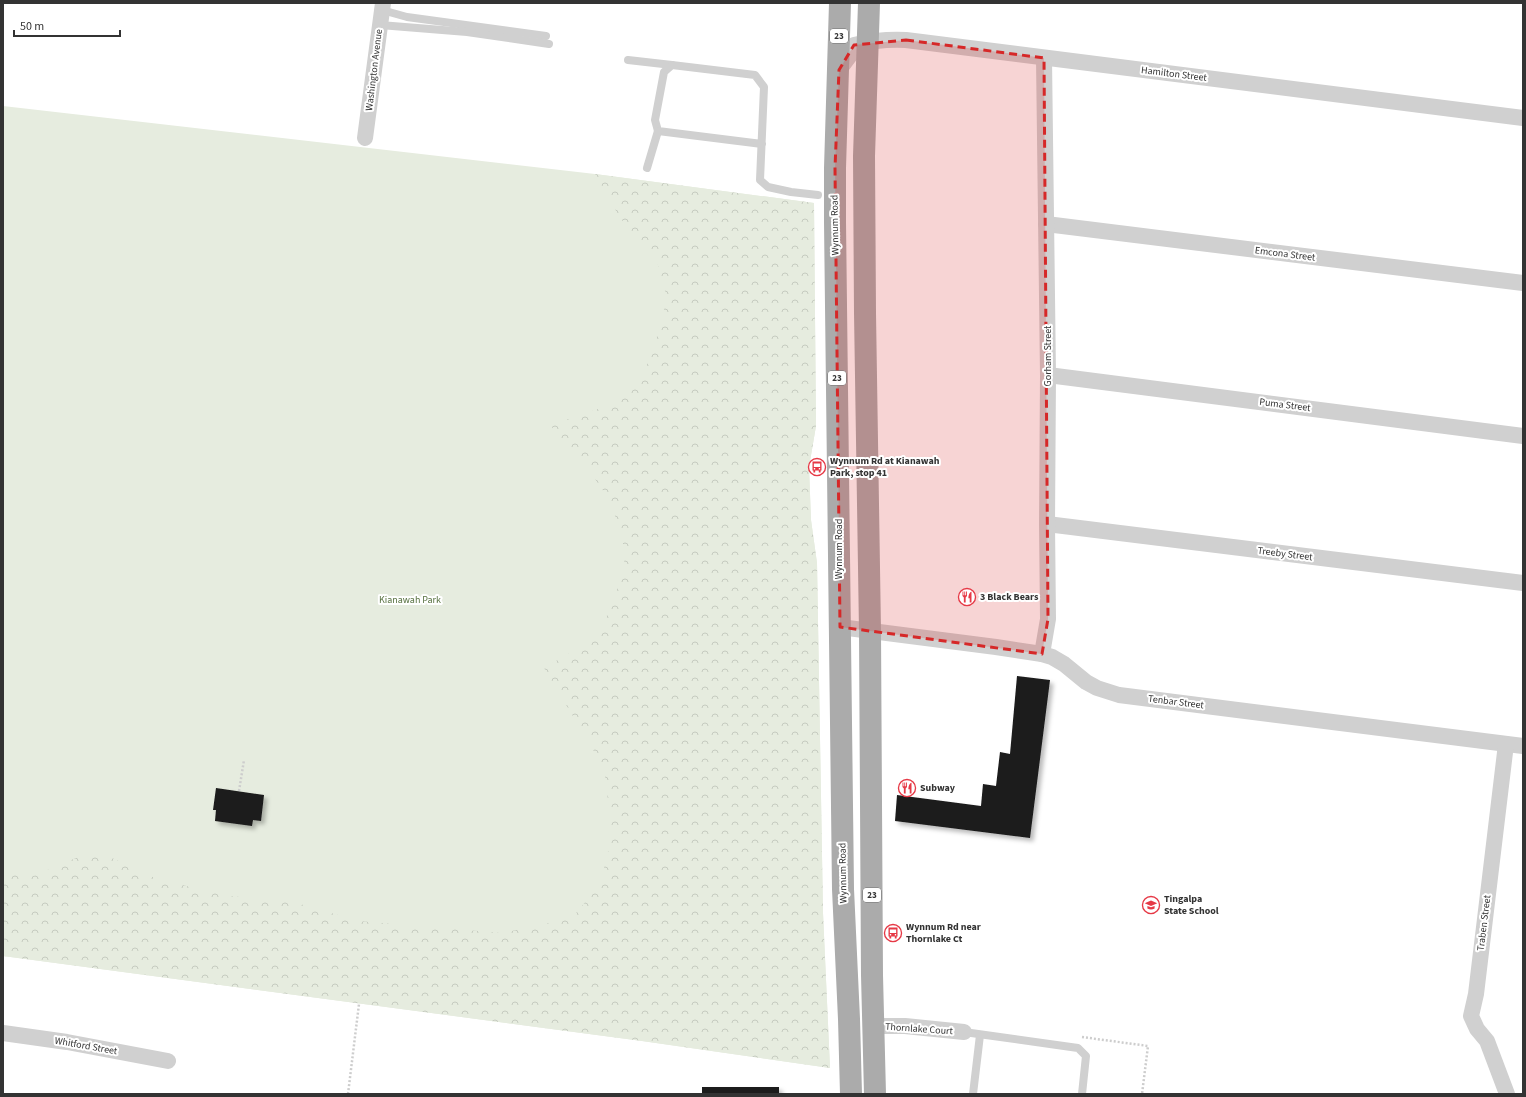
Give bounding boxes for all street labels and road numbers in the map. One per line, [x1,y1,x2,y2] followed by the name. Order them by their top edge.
[362,28,386,112] street label: Washington Avenue
[830,29,848,43] road number: 23
[1140,63,1208,85] street label: Hamilton Street
[827,195,843,255] street label: Wynnum Road
[1254,243,1317,265] street label: Emcona Street
[1041,325,1055,386] street label: Gorham Street
[828,371,846,385] road number: 23
[1259,395,1312,415] street label: Puma Street
[832,519,846,579] street label: Wynnum Road
[1257,544,1314,564] street label: Treeby Street
[1147,692,1205,712] street label: Tenbar Street
[835,843,851,903] street label: Wynnum Road
[863,888,881,902] road number: 23
[1474,894,1494,952] street label: Traben Street
[885,1020,954,1038] street label: Thornlake Court
[54,1034,119,1058] street label: Whitford Street

